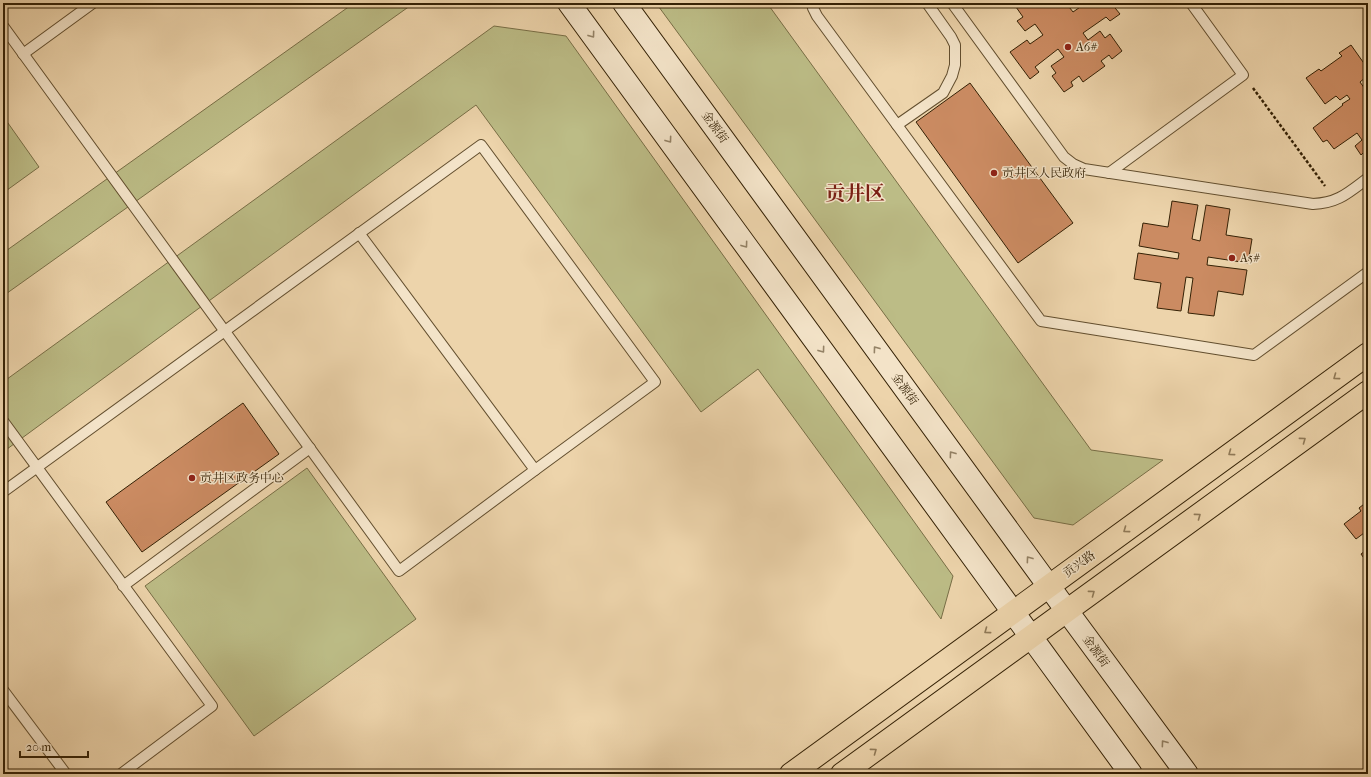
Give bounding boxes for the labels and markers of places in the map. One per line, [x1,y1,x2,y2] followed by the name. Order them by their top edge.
[1075,40,1098,54] place label: A6#
[1063,42,1073,52] marker: A6#
[1002,166,1086,180] place label: 贡井区人民政府
[989,168,999,178] marker: 贡井区人民政府
[1239,251,1261,265] place label: A5#
[1227,253,1237,263] marker: A5#
[200,471,284,485] place label: 贡井区政务中心
[187,473,197,483] marker: 贡井区政务中心

